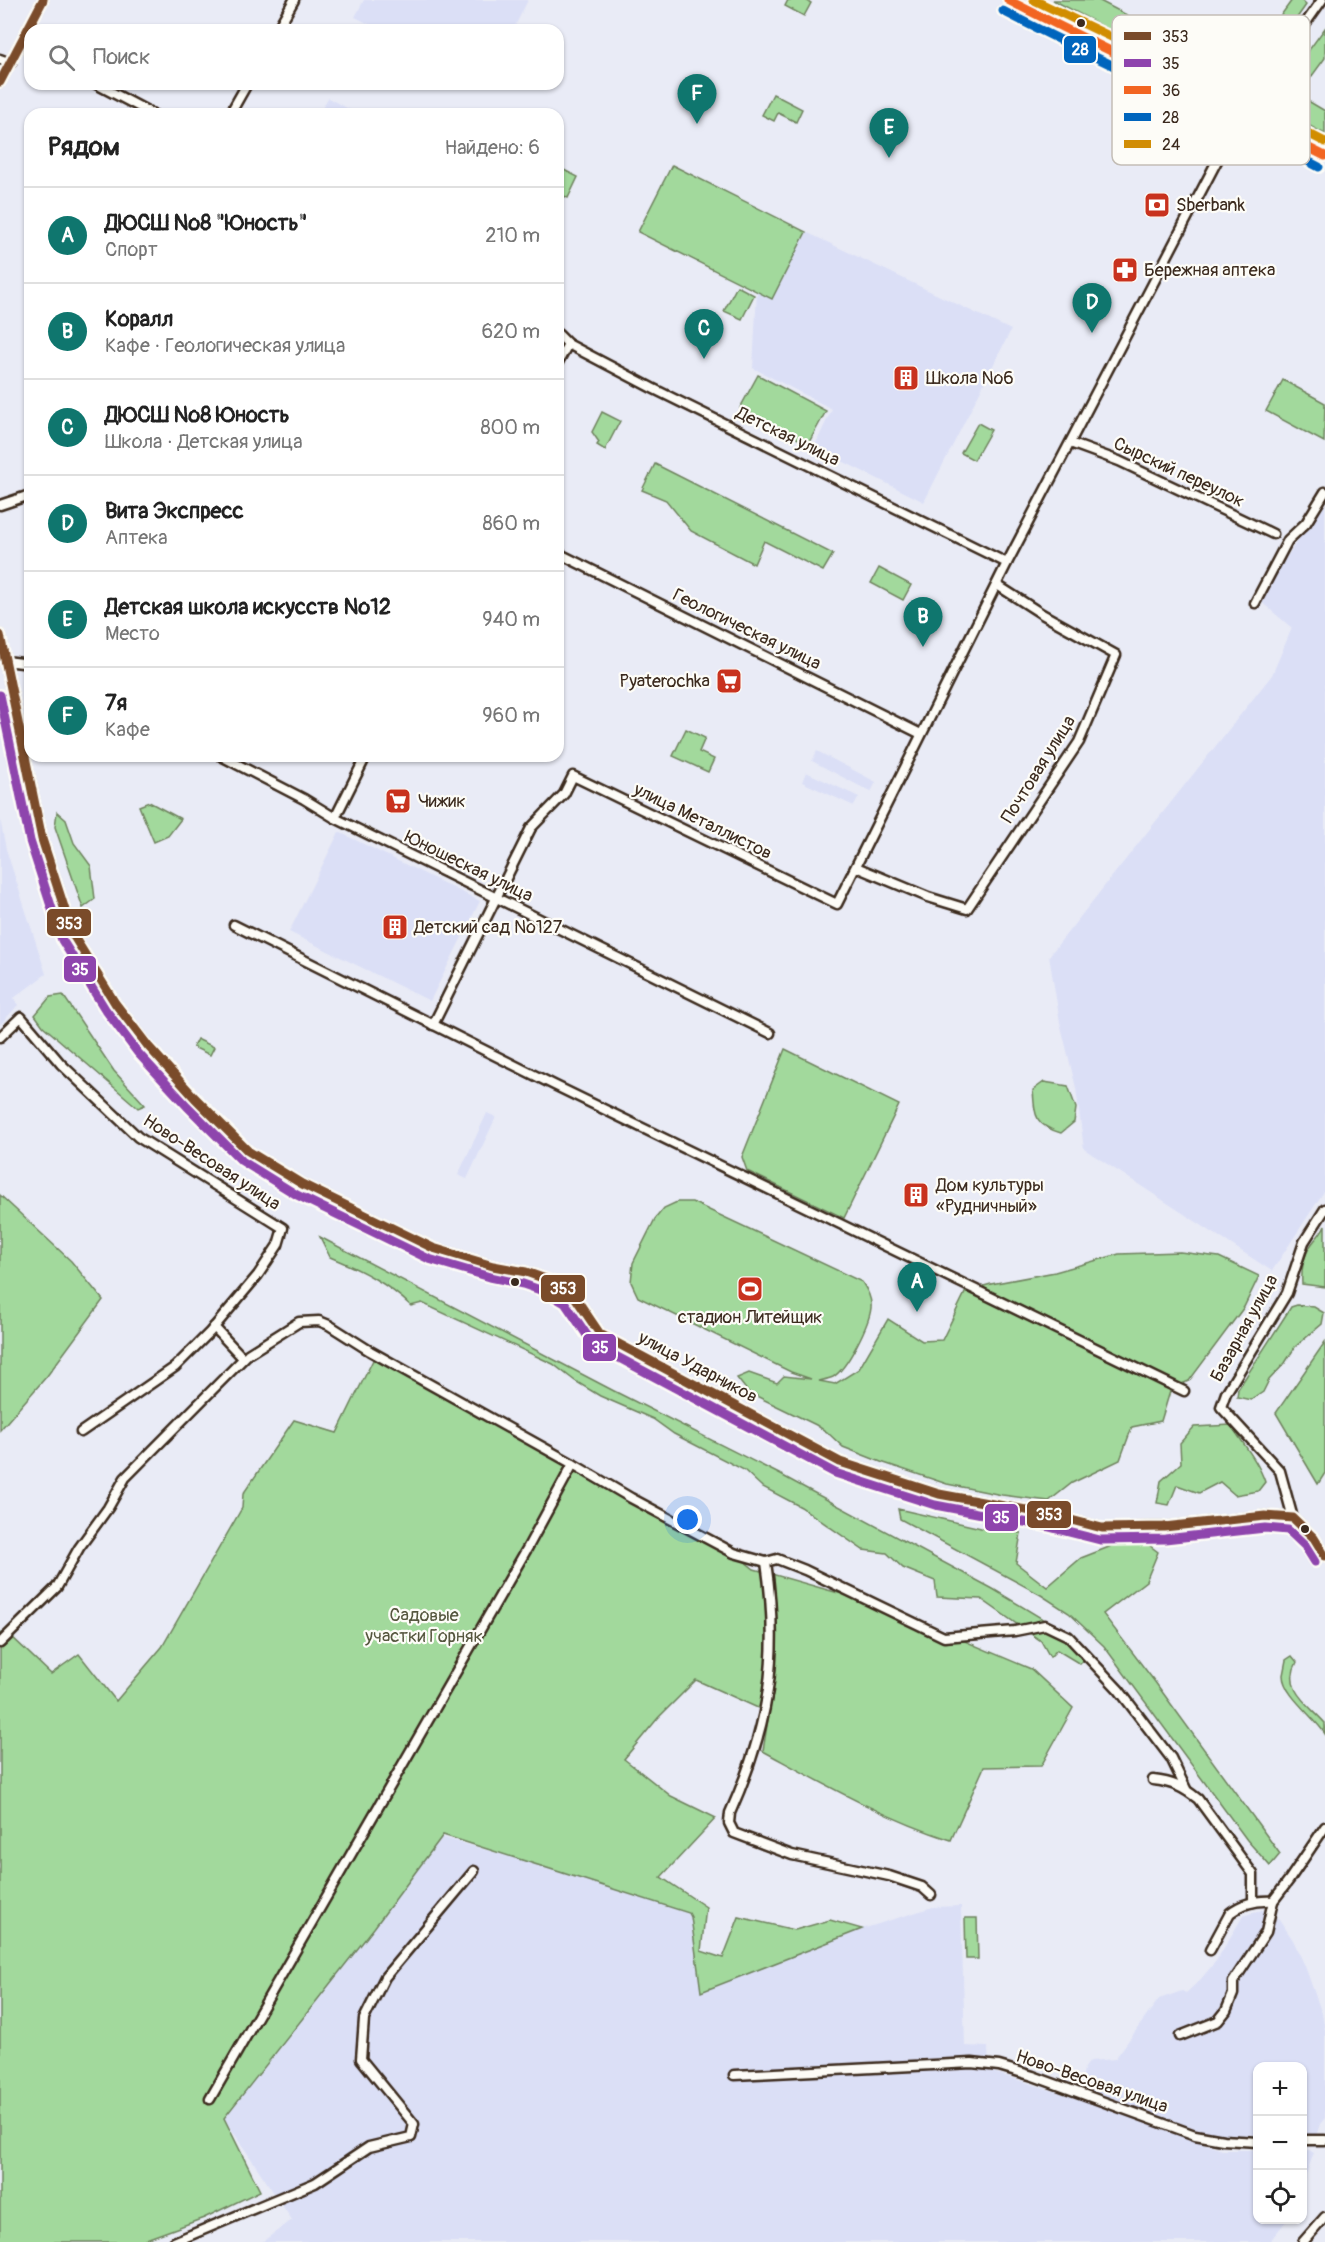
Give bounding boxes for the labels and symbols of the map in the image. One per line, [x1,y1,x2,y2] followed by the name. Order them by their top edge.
[1112,15,1310,165] legend
[1075,17,1087,29] unlabelled marker
[1162,27,1189,47] text: 353
[1063,35,1097,64] line badge: 28
[1071,40,1089,60] text: 28
[1162,54,1180,74] text: 35
[678,74,716,124] pin: F
[1162,81,1180,101] text: 36
[870,108,908,158] pin: E
[1162,108,1179,128] text: 28
[1162,135,1180,155] text: 24
[1142,190,1172,220] bank icon: Sberbank
[1176,194,1245,217] place label: Sberbank
[1110,255,1140,285] pharmacy icon: Бережная аптека
[1144,259,1275,282] place label: Бережная аптека
[1072,284,1112,333] pin: D
[684,310,724,359] pin: C
[891,363,921,393] building icon: Школа №6
[926,367,1014,390] place label: Школа №6
[731,401,843,471] street label: Детская улица
[1110,432,1248,513] street label: Сырский переулок
[669,584,825,675] street label: Геологическая улица
[904,598,942,647] pin: B
[714,666,744,696] supermarket icon: Pyaterochka
[619,670,710,693] place label: Pyaterochka
[996,711,1081,827] street label: Почтовая улица
[629,778,776,865] street label: улица Металлистов
[383,786,413,816] supermarket icon: Чижик
[418,790,466,813] place label: Чижик
[401,825,537,907] street label: Юношеская улица
[46,908,92,937] line badge: 353
[380,912,410,942] building icon: Детский сад №127
[56,914,82,934] text: 353
[413,916,563,939] place label: Детский сад №127
[63,955,97,983] line badge: 35
[71,960,89,980] text: 35
[139,1109,285,1216] street label: Ново-Весовая улица
[935,1174,1044,1218] place label: Дом культуры «Рудничный»
[901,1180,931,1210] building icon: Дом культуры «Рудничный»
[898,1262,936,1312] pin: A
[1205,1271,1283,1386] street label: Базарная улица
[540,1274,586,1303] line badge: 353
[735,1274,765,1304] sports icon: стадион Литейщик
[509,1276,521,1288] unlabelled marker
[550,1279,576,1299] text: 353
[678,1306,822,1329] place label: стадион Литейщик
[633,1326,761,1409] street label: улица Ударников
[582,1333,617,1362] line badge: 35
[591,1338,609,1358] text: 35
[1026,1500,1072,1529] line badge: 353
[984,1503,1019,1532] line badge: 35
[673,1505,702,1534] your location
[1036,1505,1062,1525] text: 353
[992,1508,1010,1528] text: 35
[1299,1523,1311,1535] unlabelled marker
[364,1604,483,1648] park label: Садовые участки Горняк
[1013,2045,1171,2118] street label: Ново-Весовая улица

